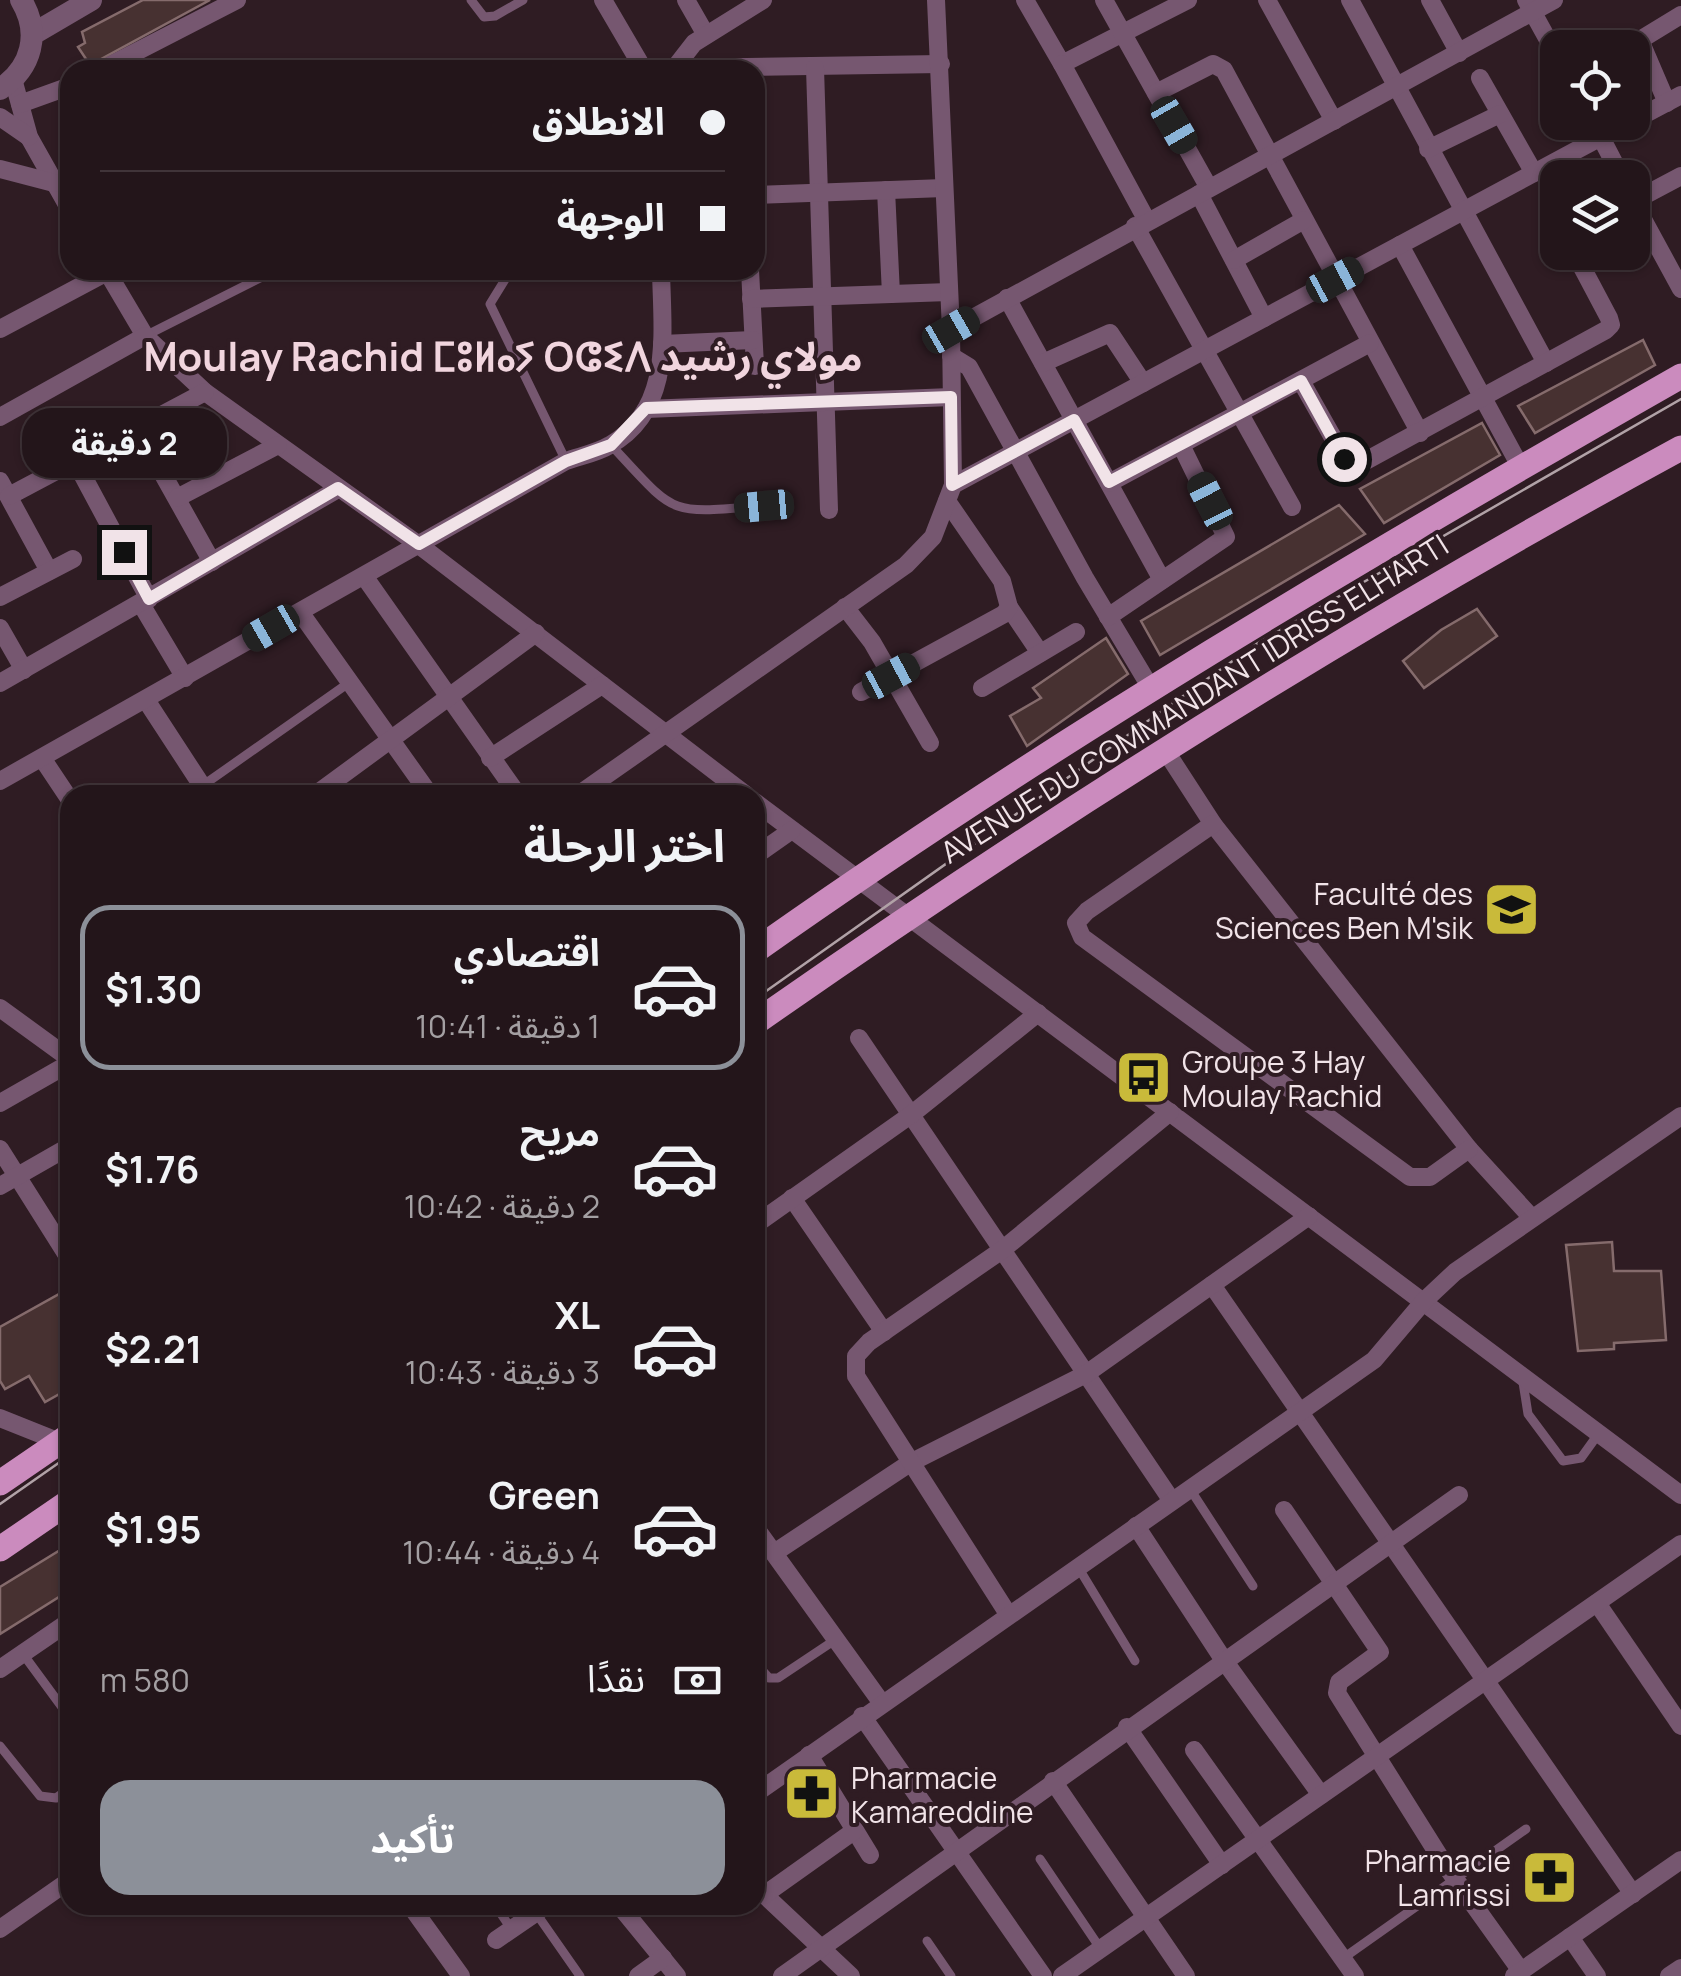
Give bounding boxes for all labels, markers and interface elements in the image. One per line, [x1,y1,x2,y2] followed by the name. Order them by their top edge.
[1540,30,1650,270] map controls
[1540,30,1650,140] button: locate
[1146,92,1202,158] car
[532,94,665,146] text: الانطلاق
[1540,160,1650,270] button: layers
[557,190,665,242] text: الوجهة
[1301,253,1369,307] car
[918,302,984,358] car
[143,328,863,389] district label: Moulay Rachid ⵎⵓⵍⴰⵢ ⵔⵛⵉⴷ مولاي رشيد
[22,407,226,477] callout: 2 دقيقة
[72,421,177,465] text: 2 دقيقة
[1322,437,1367,482] route start
[1183,467,1237,535] car
[733,488,795,524] car
[932,524,1456,872] street label: AVENUE DU COMMANDANT IDRISS ELHARTI
[102,530,147,575] route end
[238,600,304,656] car
[857,649,925,703] car
[524,814,725,876] text: اختر الرحلة
[1215,873,1474,948] place label: Faculté des Sciences Ben M'sik
[1482,880,1542,940] school or university icon: Faculté des Sciences Ben M'sik
[454,925,600,977] text: اقتصادي
[630,943,720,1033] icon: car
[105,962,203,1014] text: $1.30
[415,1004,600,1048] text: 1 دقيقة · 10:41
[1182,1041,1382,1116] place label: Groupe 3 Hay Moulay Rachid
[1113,1048,1173,1108] bus stop icon: Groupe 3 Hay Moulay Rachid
[520,1105,600,1157] text: مريح
[630,1123,720,1213] icon: car
[105,1142,199,1194] text: $1.76
[404,1184,600,1228] text: 2 دقيقة · 10:42
[555,1288,600,1340] text: XL
[630,1303,720,1393] icon: car
[105,1322,202,1374] text: $2.21
[405,1350,600,1394] text: 3 دقيقة · 10:43
[488,1468,600,1520] text: Green
[630,1483,720,1573] icon: car
[105,1502,201,1554] text: $1.95
[402,1530,600,1574] text: 4 دقيقة · 10:44
[587,1651,645,1703] text: نقدًا
[670,1653,725,1708] icon: cash
[100,1658,190,1702] text: 580 m
[851,1757,1033,1832] place label: Pharmacie Kamareddine
[782,1764,842,1824] pharmacy icon: Pharmacie Kamareddine
[100,1780,725,1895] button: تأكيد
[1365,1840,1511,1915] place label: Pharmacie Lamrissi
[1520,1847,1580,1907] pharmacy icon: Pharmacie Lamrissi

